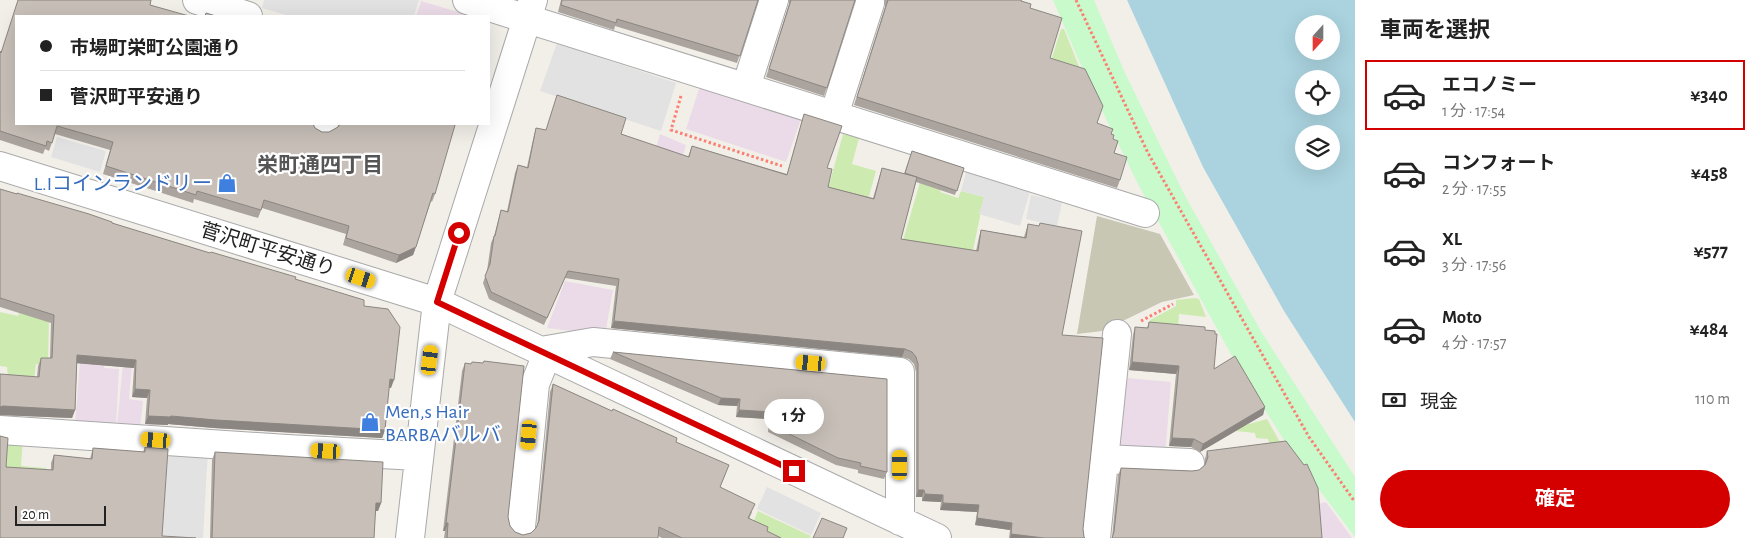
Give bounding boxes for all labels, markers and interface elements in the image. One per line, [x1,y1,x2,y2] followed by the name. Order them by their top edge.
[1295,15,1340,60] north arrow
[1295,15,1340,170] map controls
[1380,19,1490,41] text: 車両を選択
[70,39,241,58] text: 市場町栄町公園通り
[1295,70,1340,115] button: locate
[1382,73,1427,118] icon: car
[1442,76,1537,95] text: エコノミー
[1690,86,1728,105] text: ¥340
[70,88,203,107] text: 菅沢町平安通り
[1442,103,1505,119] text: 1 分 · 17:54
[1295,125,1340,170] button: layers
[1382,151,1427,196] icon: car
[257,154,383,176] district label: 栄町通四丁目
[1442,154,1555,173] text: コンフォート
[1691,164,1728,183] text: ¥458
[216,172,238,194] shop icon: L.Iコインランドリー
[34,174,212,194] place label: L.Iコインランドリー
[1442,181,1506,197] text: 2 分 · 17:55
[198,218,338,280] street label: 菅沢町平安通り
[448,222,470,244] route start
[1382,229,1427,274] icon: car
[1442,230,1462,249] text: XL
[1693,242,1728,261] text: ¥577
[1442,257,1506,273] text: 3 分 · 17:56
[344,266,377,290] car
[1382,307,1427,352] icon: car
[1442,308,1482,327] text: Moto
[1690,320,1728,339] text: ¥484
[1442,335,1506,351] text: 4 分 · 17:57
[420,344,439,376] car
[795,354,826,372] car
[1380,386,1408,414] icon: cash
[1695,391,1730,407] text: 110 m
[1420,393,1458,412] text: 現金
[764,398,824,434] callout: 1 分
[385,402,501,445] place label: Men,s Hair BARBAバルバ
[782,408,806,424] text: 1 分
[359,411,381,433] shop icon: Men,s Hair BARBAバルバ
[520,419,537,451] car
[140,431,171,449] car
[310,443,341,459] car
[892,450,907,480] car
[783,460,805,482] route end
[1380,470,1730,528] button: 確定
[15,503,106,526] scale bar
[22,508,49,522] text: 20 m

